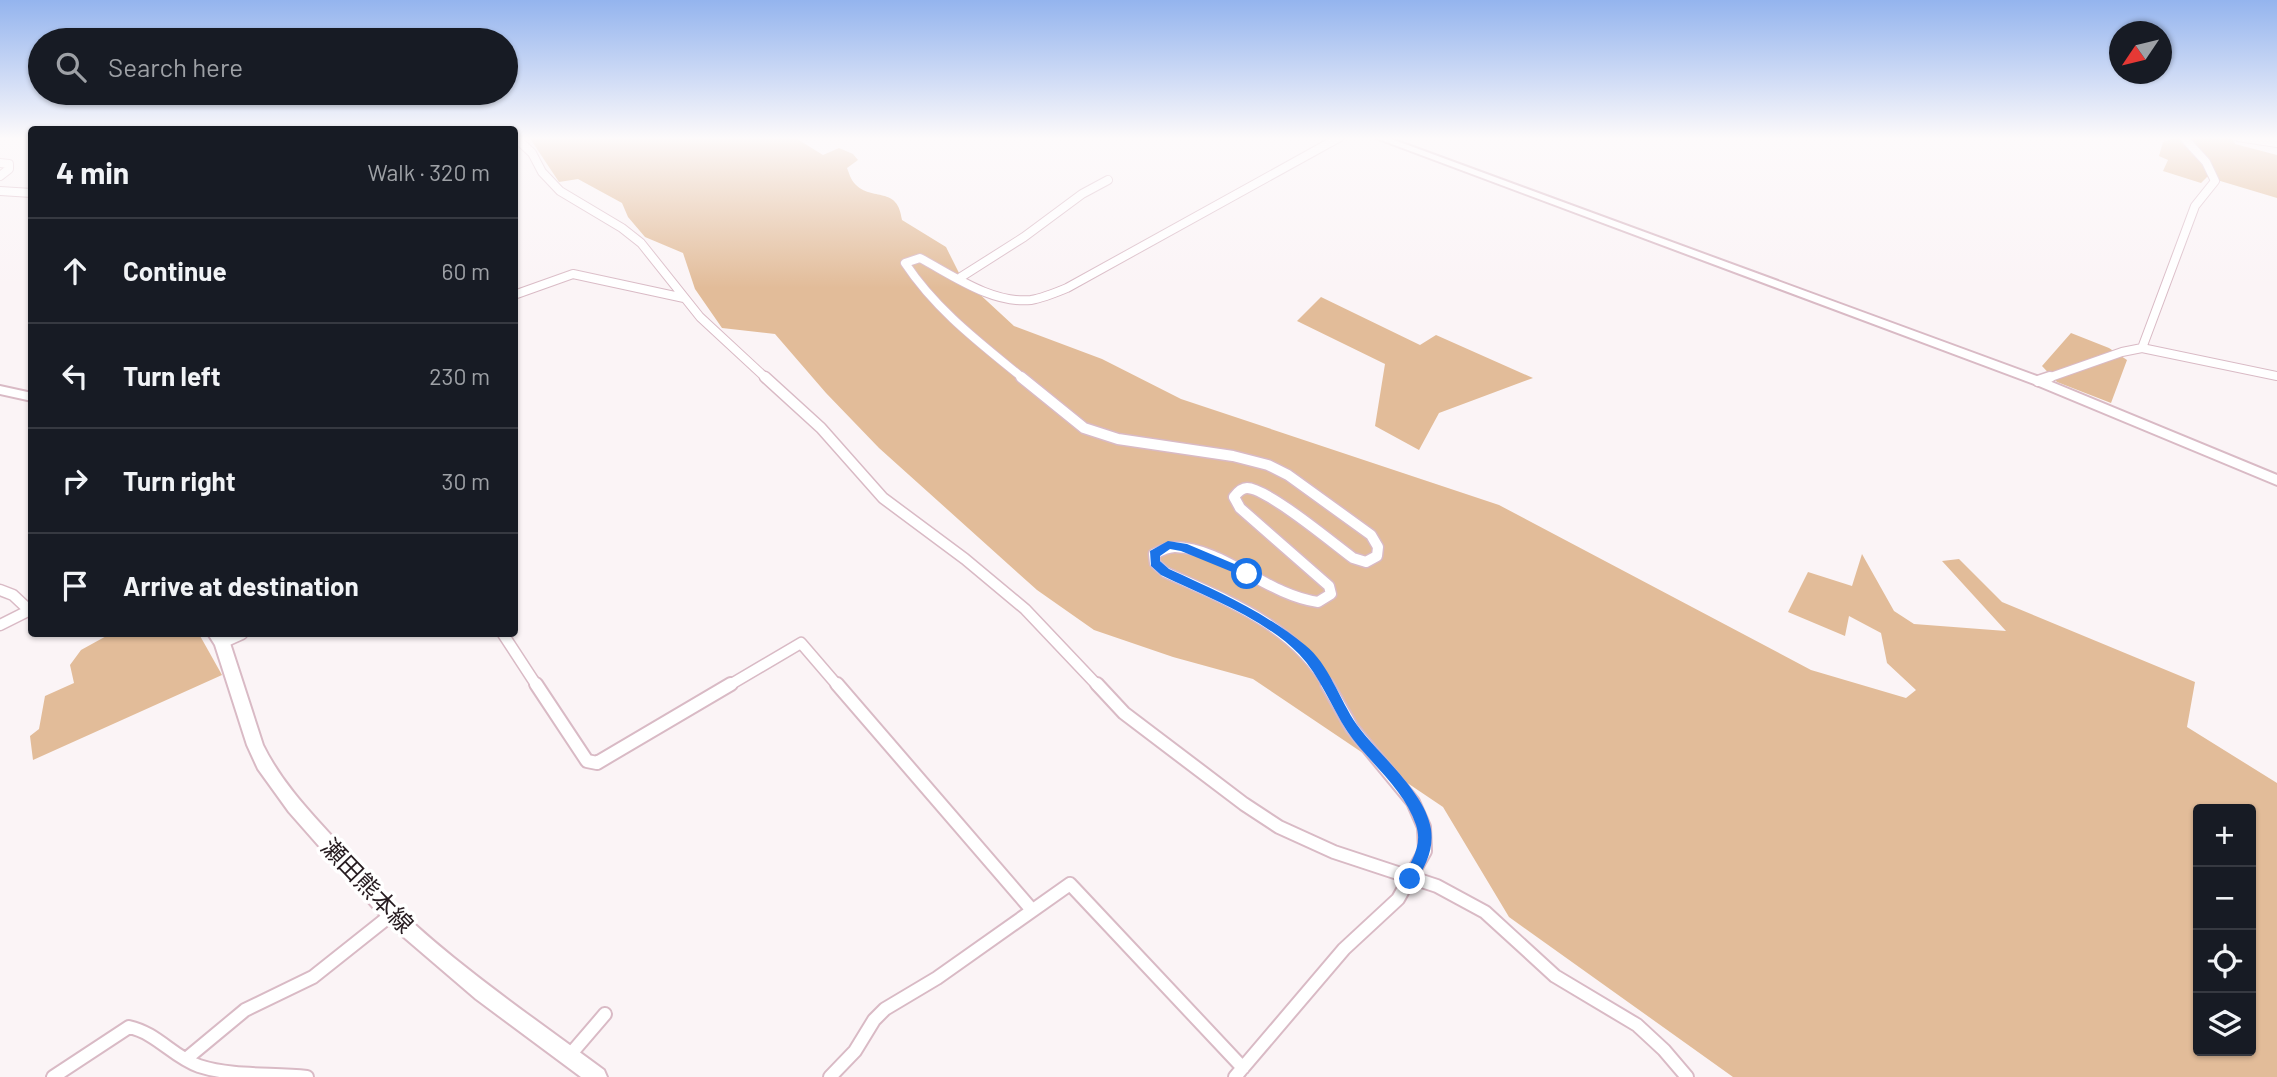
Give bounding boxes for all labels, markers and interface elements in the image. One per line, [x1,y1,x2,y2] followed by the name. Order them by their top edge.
[2109,21,2172,84] north arrow
[28,28,518,105] search box
[52,48,90,86] icon: search
[108,51,243,82] text: Search here
[56,154,129,190] text: 4 min
[368,158,490,186] text: Walk · 320 m
[56,252,94,290] icon: ahead
[123,255,227,286] text: Continue
[442,257,490,285] text: 60 m
[56,357,94,395] icon: left
[123,360,221,391] text: Turn left
[429,362,490,390] text: 230 m
[56,462,94,500] icon: right
[123,465,236,496] text: Turn right
[442,467,490,495] text: 30 m
[1231,558,1262,589] route start
[56,567,94,605] icon: arrive
[123,570,359,601] text: Arrive at destination
[2193,804,2256,1056] map controls
[2193,804,2256,867] button: +
[316,832,420,938] street label: 瀬田熊本線
[1394,863,1425,894] route end
[2193,867,2256,930] button: −
[2193,930,2256,993] button: locate
[2193,993,2256,1056] button: layers

